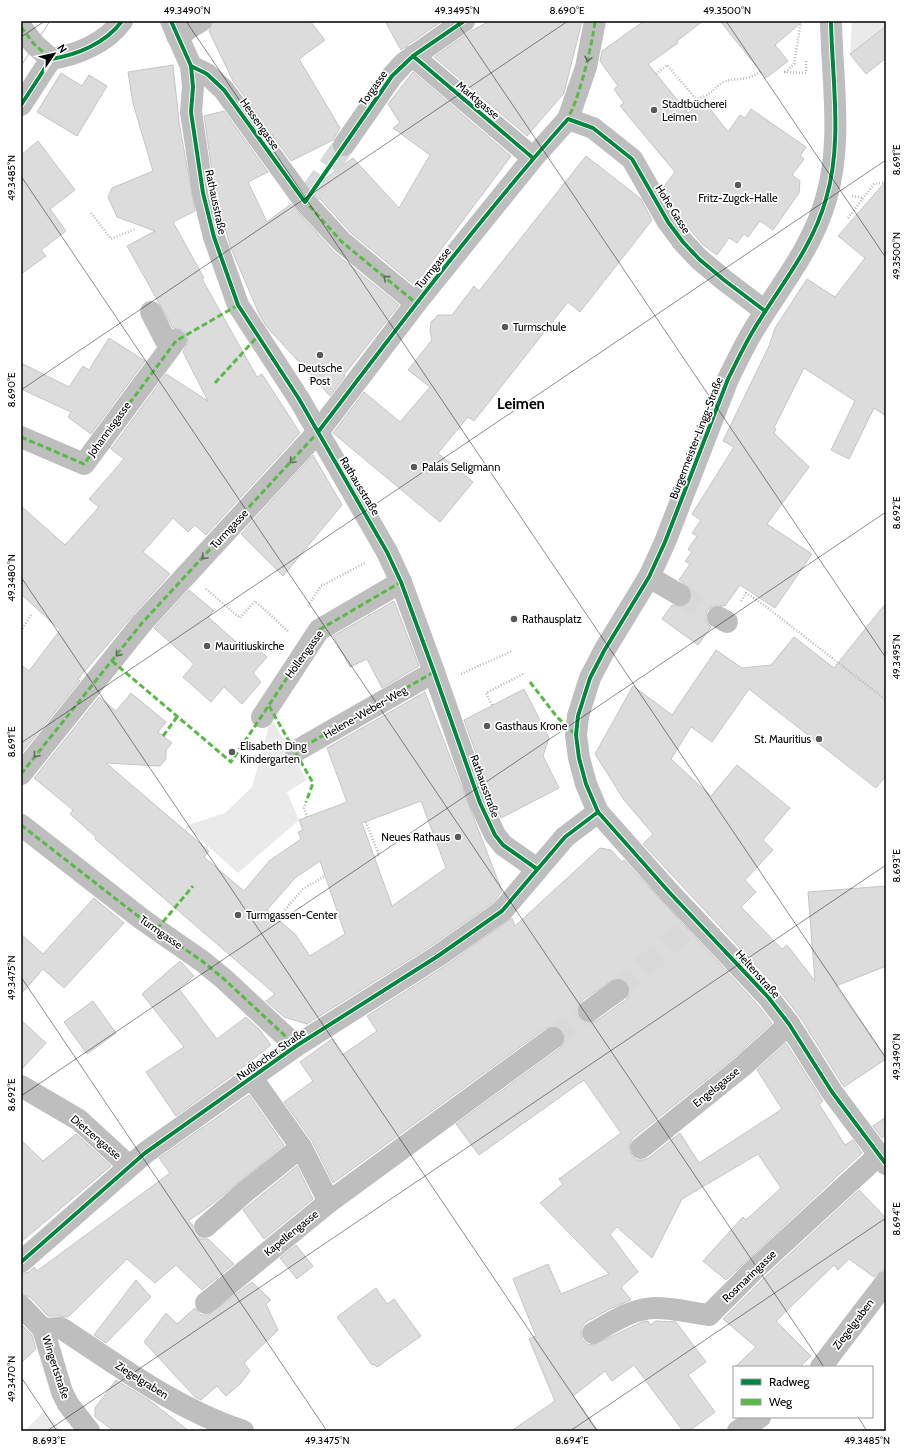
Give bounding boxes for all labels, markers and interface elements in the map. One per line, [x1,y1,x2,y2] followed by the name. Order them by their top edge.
[163,4,211,17] text: 49.3490°N
[434,4,480,17] text: 49.3495°N
[550,4,585,17] text: 8.690°E
[703,4,751,17] text: 49.3500°N
[34,34,74,74] north arrow
[54,41,70,56] text: N
[584,56,592,62] one-way arrow
[356,67,390,108] street label: Torgasse
[454,78,503,122] street label: Marktgasse
[237,96,283,153] street label: Hessengasse
[662,97,727,124] place label: Stadtbücherei Leimen
[649,105,659,115] marker: Stadtbücherei Leimen
[890,144,903,176] text: 8.691°E
[5,155,18,201] text: 49.3485°N
[202,168,230,236] street label: Rathausstraße
[733,180,743,190] marker: Fritz-Zugck-Halle
[652,182,694,236] street label: Hohe Gasse
[698,191,778,205] place label: Fritz-Zugck-Halle
[890,232,903,280] text: 49.3500°N
[412,244,454,292] street label: Turmgasse
[383,276,391,283] one-way arrow
[513,320,567,334] place label: Turmschule
[500,322,510,332] marker: Turmschule
[315,350,325,360] marker: Deutsche Post
[298,361,342,388] place label: Deutsche Post
[5,372,18,407] text: 8.690°E
[666,375,726,501] street label: Bürgermeister-Lingg-Straße
[497,395,545,413] district label: Leimen
[84,398,134,460] street label: Johannisgasse
[337,454,383,518] street label: Rathausstraße
[289,456,296,464] one-way arrow
[422,460,500,474] place label: Palais Seligmann
[409,462,419,472] marker: Palais Seligmann
[890,496,903,530] text: 8.692°E
[207,506,251,552] street label: Turmgasse
[201,552,208,560] one-way arrow
[5,554,18,602] text: 49.3480°N
[522,612,582,626] place label: Rathausplatz
[509,614,519,624] marker: Rathausplatz
[282,627,326,681] street label: Höllengasse
[890,634,903,680] text: 49.3495°N
[215,639,285,653] place label: Mauritiuskirche
[202,641,212,651] marker: Mauritiuskirche
[115,649,122,656] one-way arrow
[321,682,410,742] street label: Helene-Weber-Weg
[495,719,568,733] place label: Gasthaus Krone
[482,721,492,731] marker: Gasthaus Krone
[5,726,18,758] text: 8.691°E
[754,732,811,746] place label: St. Mauritius
[814,734,824,744] marker: St. Mauritius
[240,739,307,766] place label: Elisabeth Ding Kindergarten
[227,747,237,757] marker: Elisabeth Ding Kindergarten
[33,750,40,757] one-way arrow
[467,753,503,820] street label: Rathausstraße
[381,830,450,844] place label: Neues Rathaus
[453,832,463,842] marker: Neues Rathaus
[890,849,903,883] text: 8.693°E
[246,908,338,922] place label: Turmgassen-Center
[233,910,243,920] marker: Turmgassen-Center
[137,912,186,952] street label: Turmgasse
[733,947,784,1001] street label: Heltenstraße
[5,956,18,1000] text: 49.3475°N
[234,1025,309,1083] street label: Nußlocher Straße
[890,1033,903,1081] text: 49.3490°N
[690,1064,742,1110] street label: Engelsgasse
[5,1078,18,1112] text: 8.692°E
[68,1112,124,1163] street label: Dietzengasse
[890,1202,903,1236] text: 8.694°E
[261,1207,321,1259] street label: Kapellengasse
[719,1247,779,1305] street label: Rosmaringasse
[829,1296,877,1352] street label: Ziegelgraben
[39,1333,73,1401] street label: Wingertstraße
[5,1356,18,1402] text: 49.3470°N
[113,1358,171,1402] street label: Ziegelgraben
[733,1366,873,1418] legend
[769,1374,810,1389] text: Radweg
[769,1394,793,1409] text: Weg
[32,1434,66,1447] text: 8.693°E
[305,1434,349,1447] text: 49.3475°N
[555,1434,589,1447] text: 8.694°E
[844,1434,890,1447] text: 49.3485°N

